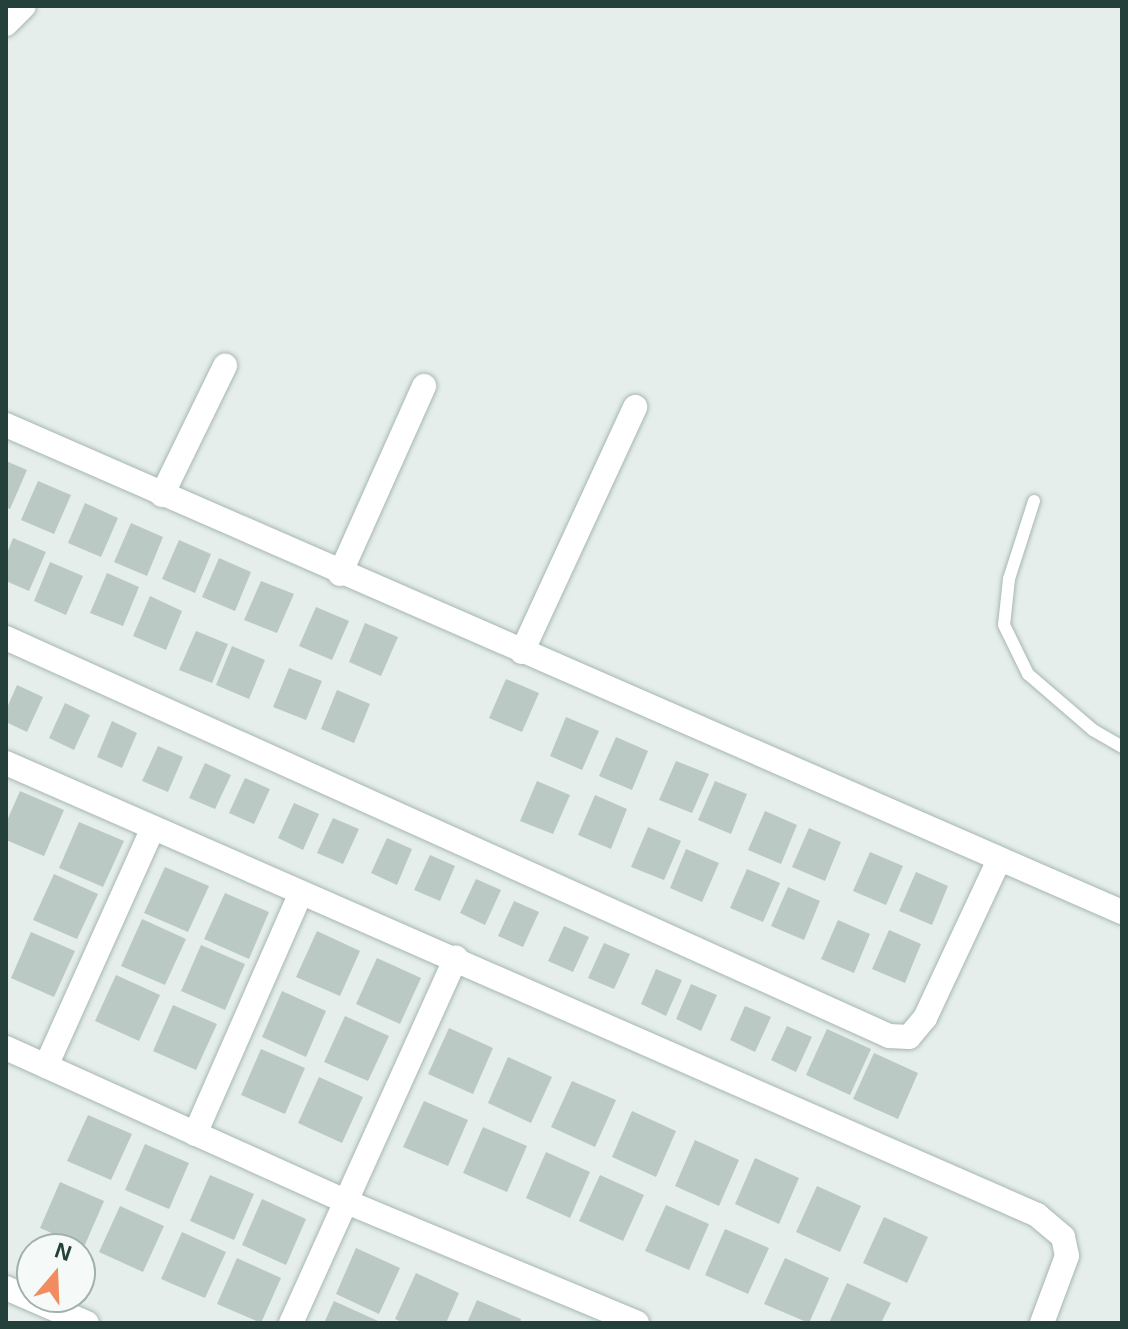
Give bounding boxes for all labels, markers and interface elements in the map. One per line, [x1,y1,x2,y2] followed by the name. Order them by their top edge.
[16,1233,96,1313] north arrow
[52,1237,75,1266] text: N

